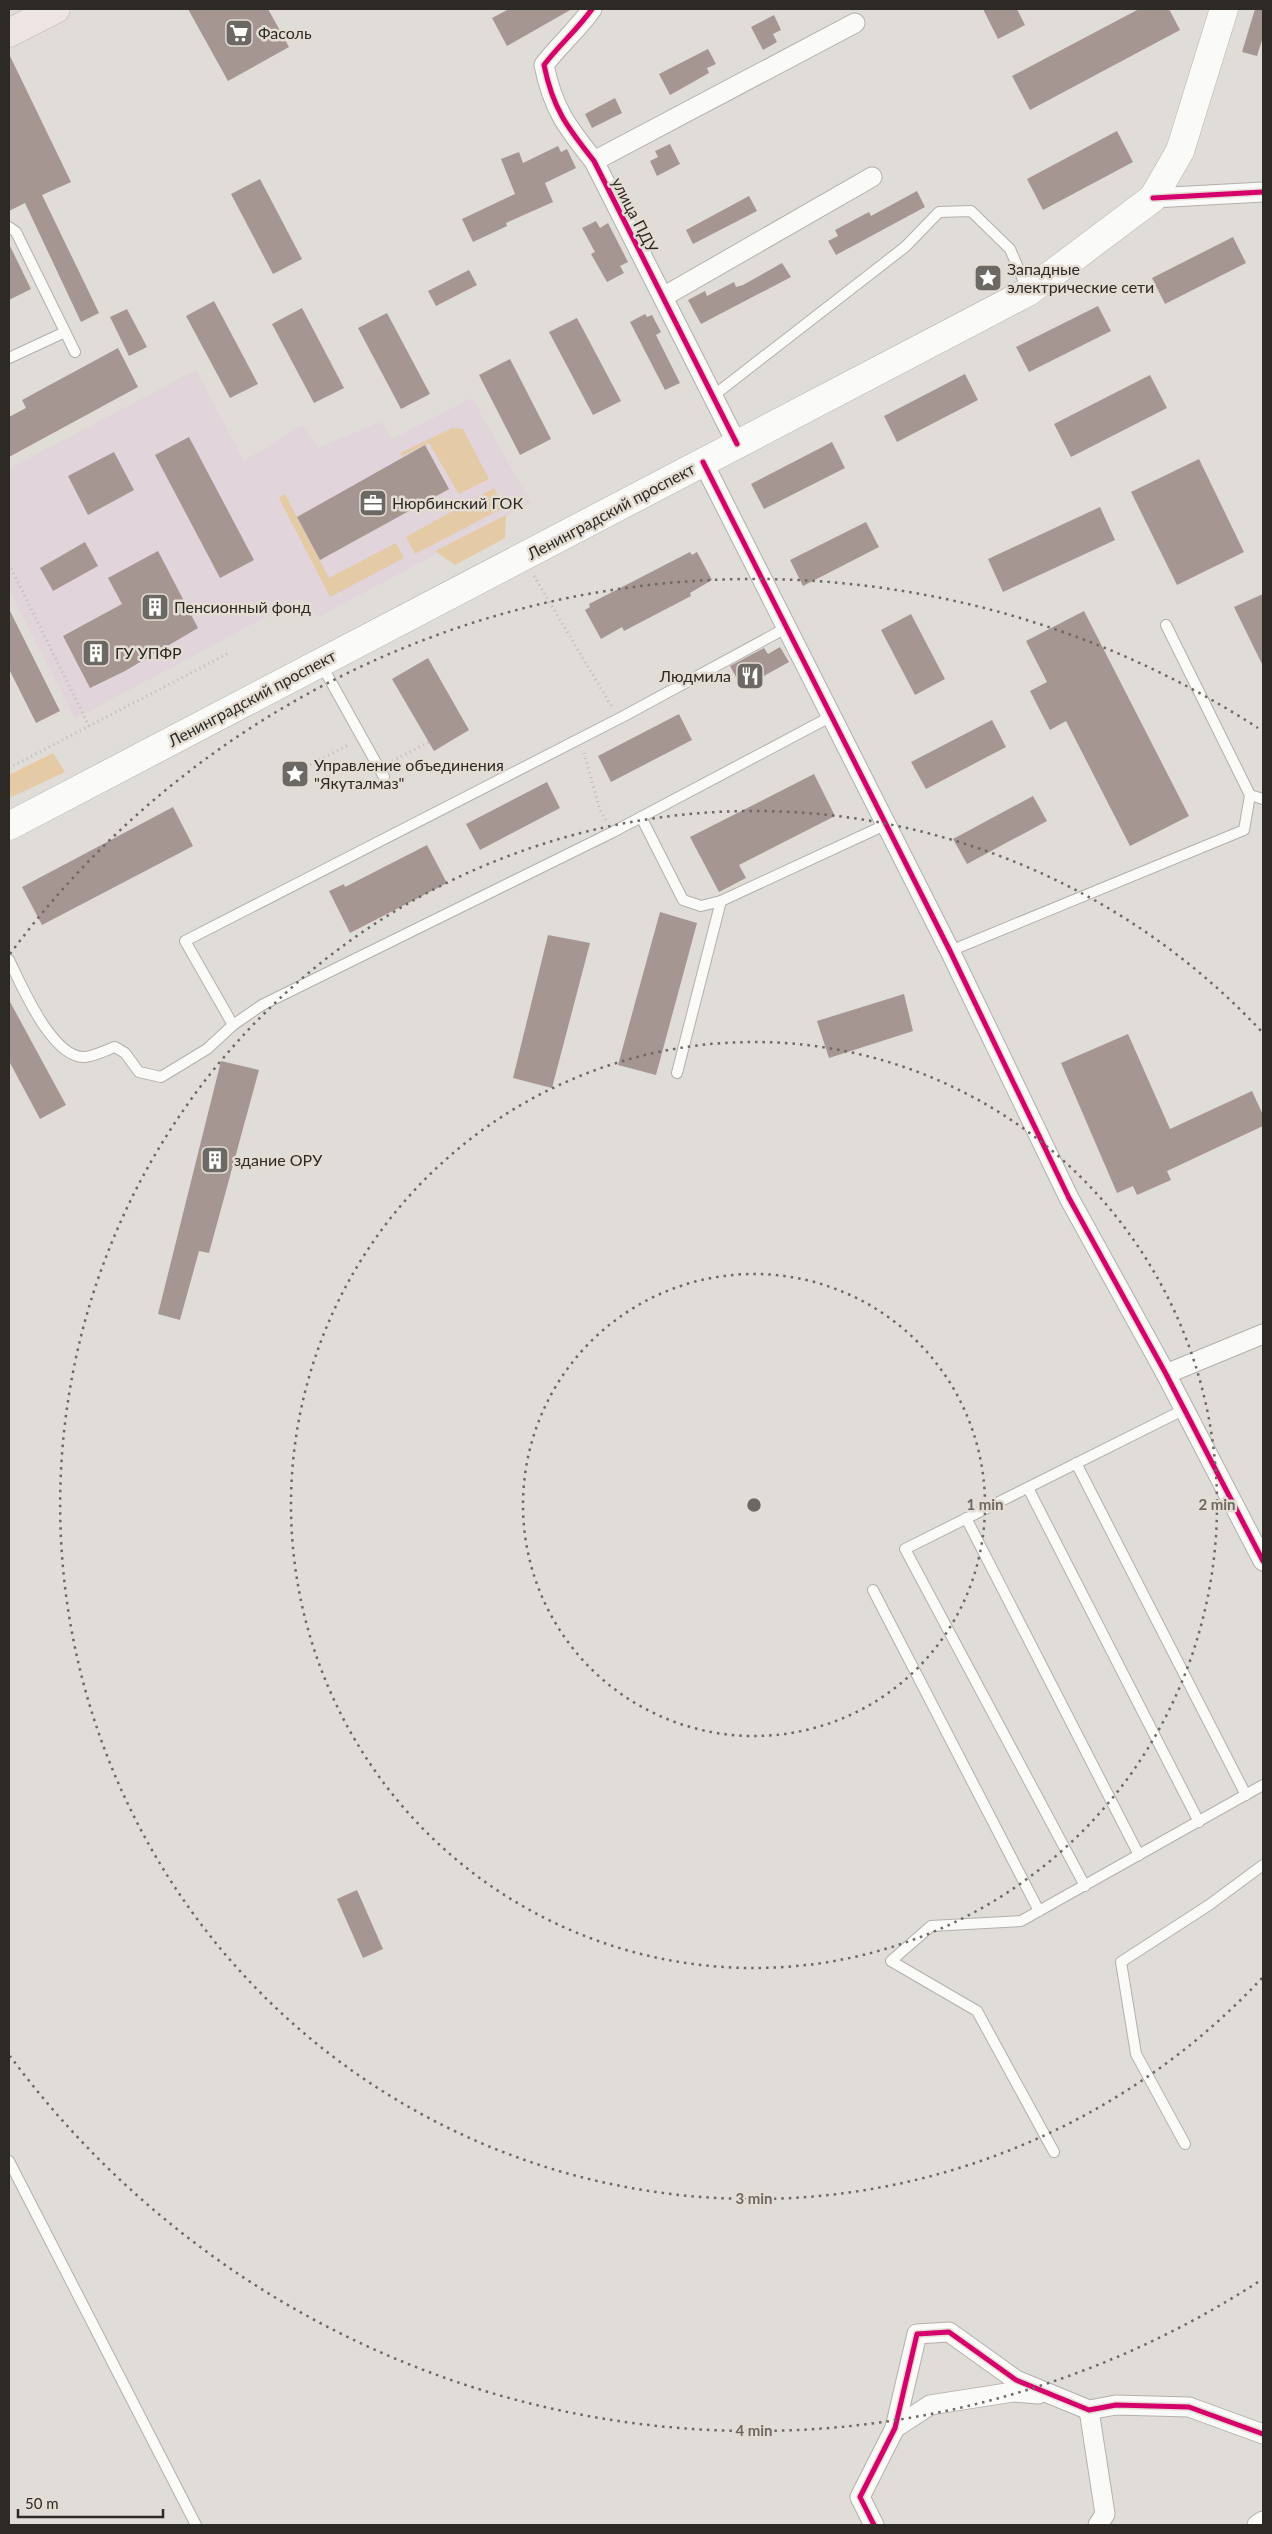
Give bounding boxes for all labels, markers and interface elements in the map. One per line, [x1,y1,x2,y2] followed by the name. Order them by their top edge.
[224,18,254,48] supermarket icon: Фасоль
[258,23,312,42] place label: Фасоль
[608,174,663,256] street label: улица ПДУ
[1007,259,1154,296] place label: Западные электрические сети
[973,263,1003,293] place icon: Западные электрические сети
[523,458,698,563] street label: Ленинградский проспект
[358,488,388,518] office icon: Нюрбинский ГОК
[392,493,523,512] place label: Нюрбинский ГОК
[140,592,170,622] building icon: Пенсионный фонд
[174,597,311,616] place label: Пенсионный фонд
[81,638,111,668] building icon: ГУ УПФР
[115,643,182,662] place label: ГУ УПФР
[164,645,339,750] street label: Ленинградский проспект
[735,661,765,691] restaurant icon: Людмила
[659,666,731,685] place label: Людмила
[314,755,504,792] place label: Управление объединения "Якуталмаз"
[280,759,310,789] place icon: Управление объединения "Якуталмаз"
[200,1145,230,1175] building icon: здание ОРУ
[234,1150,323,1169] place label: здание ОРУ
[966,1495,1004,1513] text: 1 min
[1198,1495,1236,1513] text: 2 min
[745,1496,763,1514] centre of rings
[735,2189,773,2207] text: 3 min
[735,2421,773,2439] text: 4 min
[18,2486,162,2518] scale bar
[25,2494,59,2512] text: 50 m

